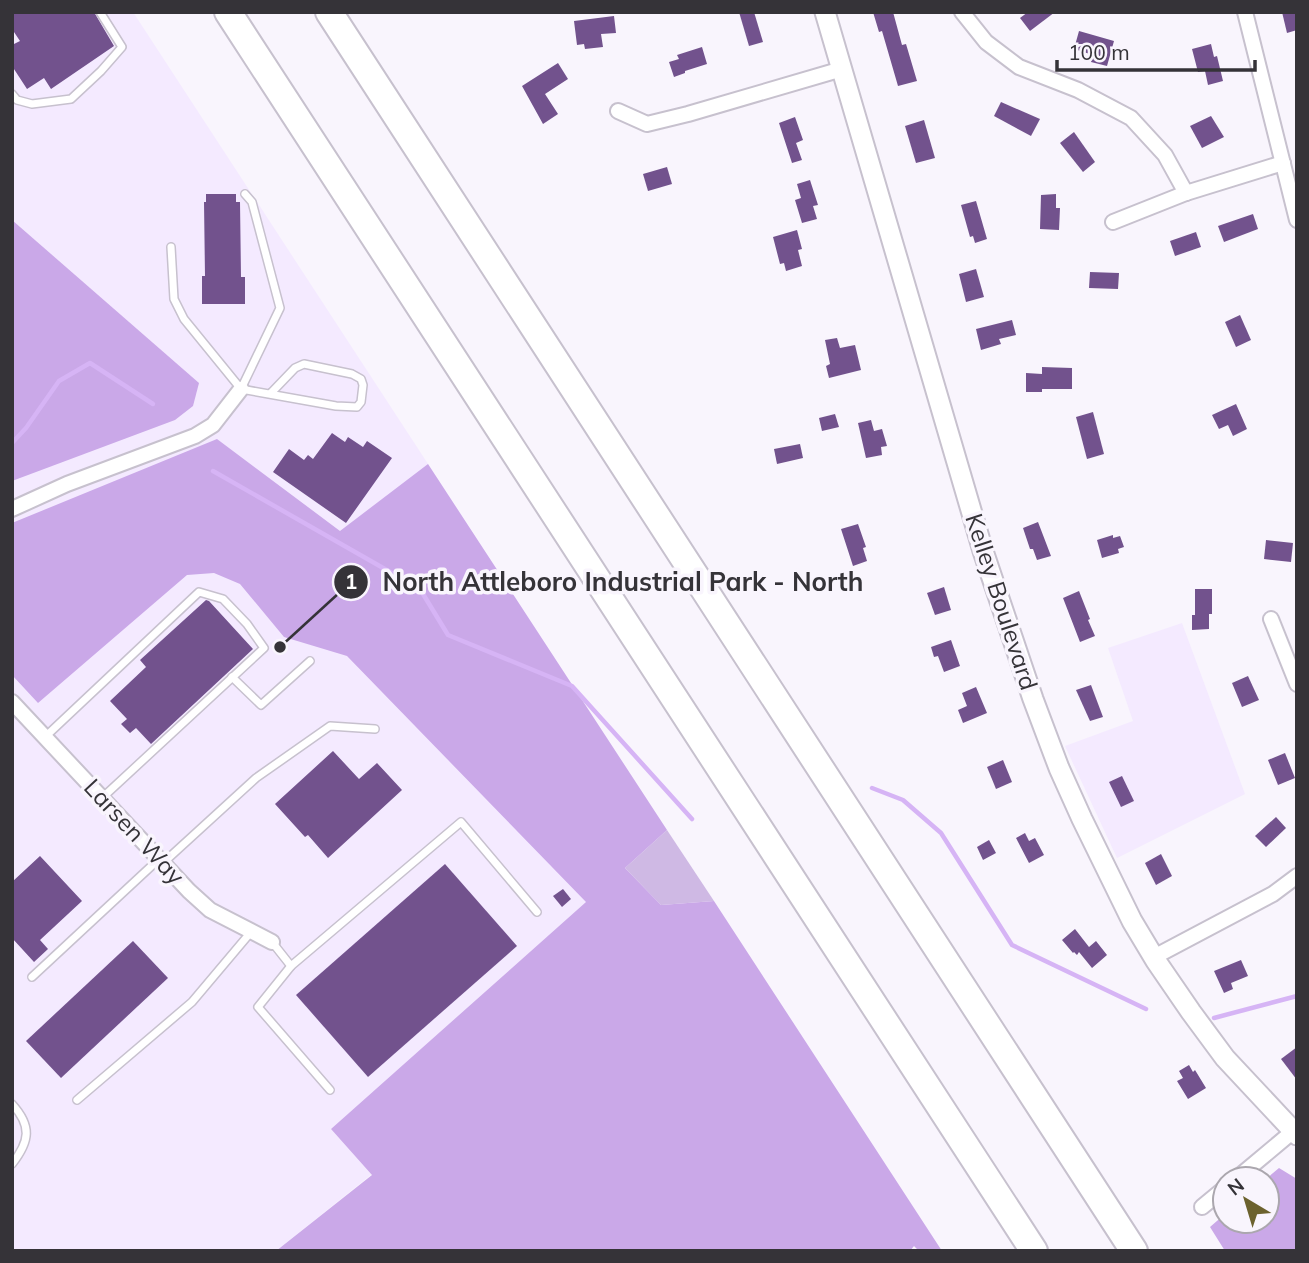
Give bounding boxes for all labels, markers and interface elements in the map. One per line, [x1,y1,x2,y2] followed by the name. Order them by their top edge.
[1057,28,1255,72] scale bar
[1068,39,1130,65] text: 100 m
[959,510,1045,694] street label: Kelley Boulevard
[334,558,877,605] callout: North Attleboro Industrial Park - North
[383,565,863,598] text: North Attleboro Industrial Park - North
[345,568,357,594] text: 1
[78,772,191,891] street label: Larsen Way
[1211,1165,1281,1235] north arrow
[1222,1173,1249,1200] text: N

